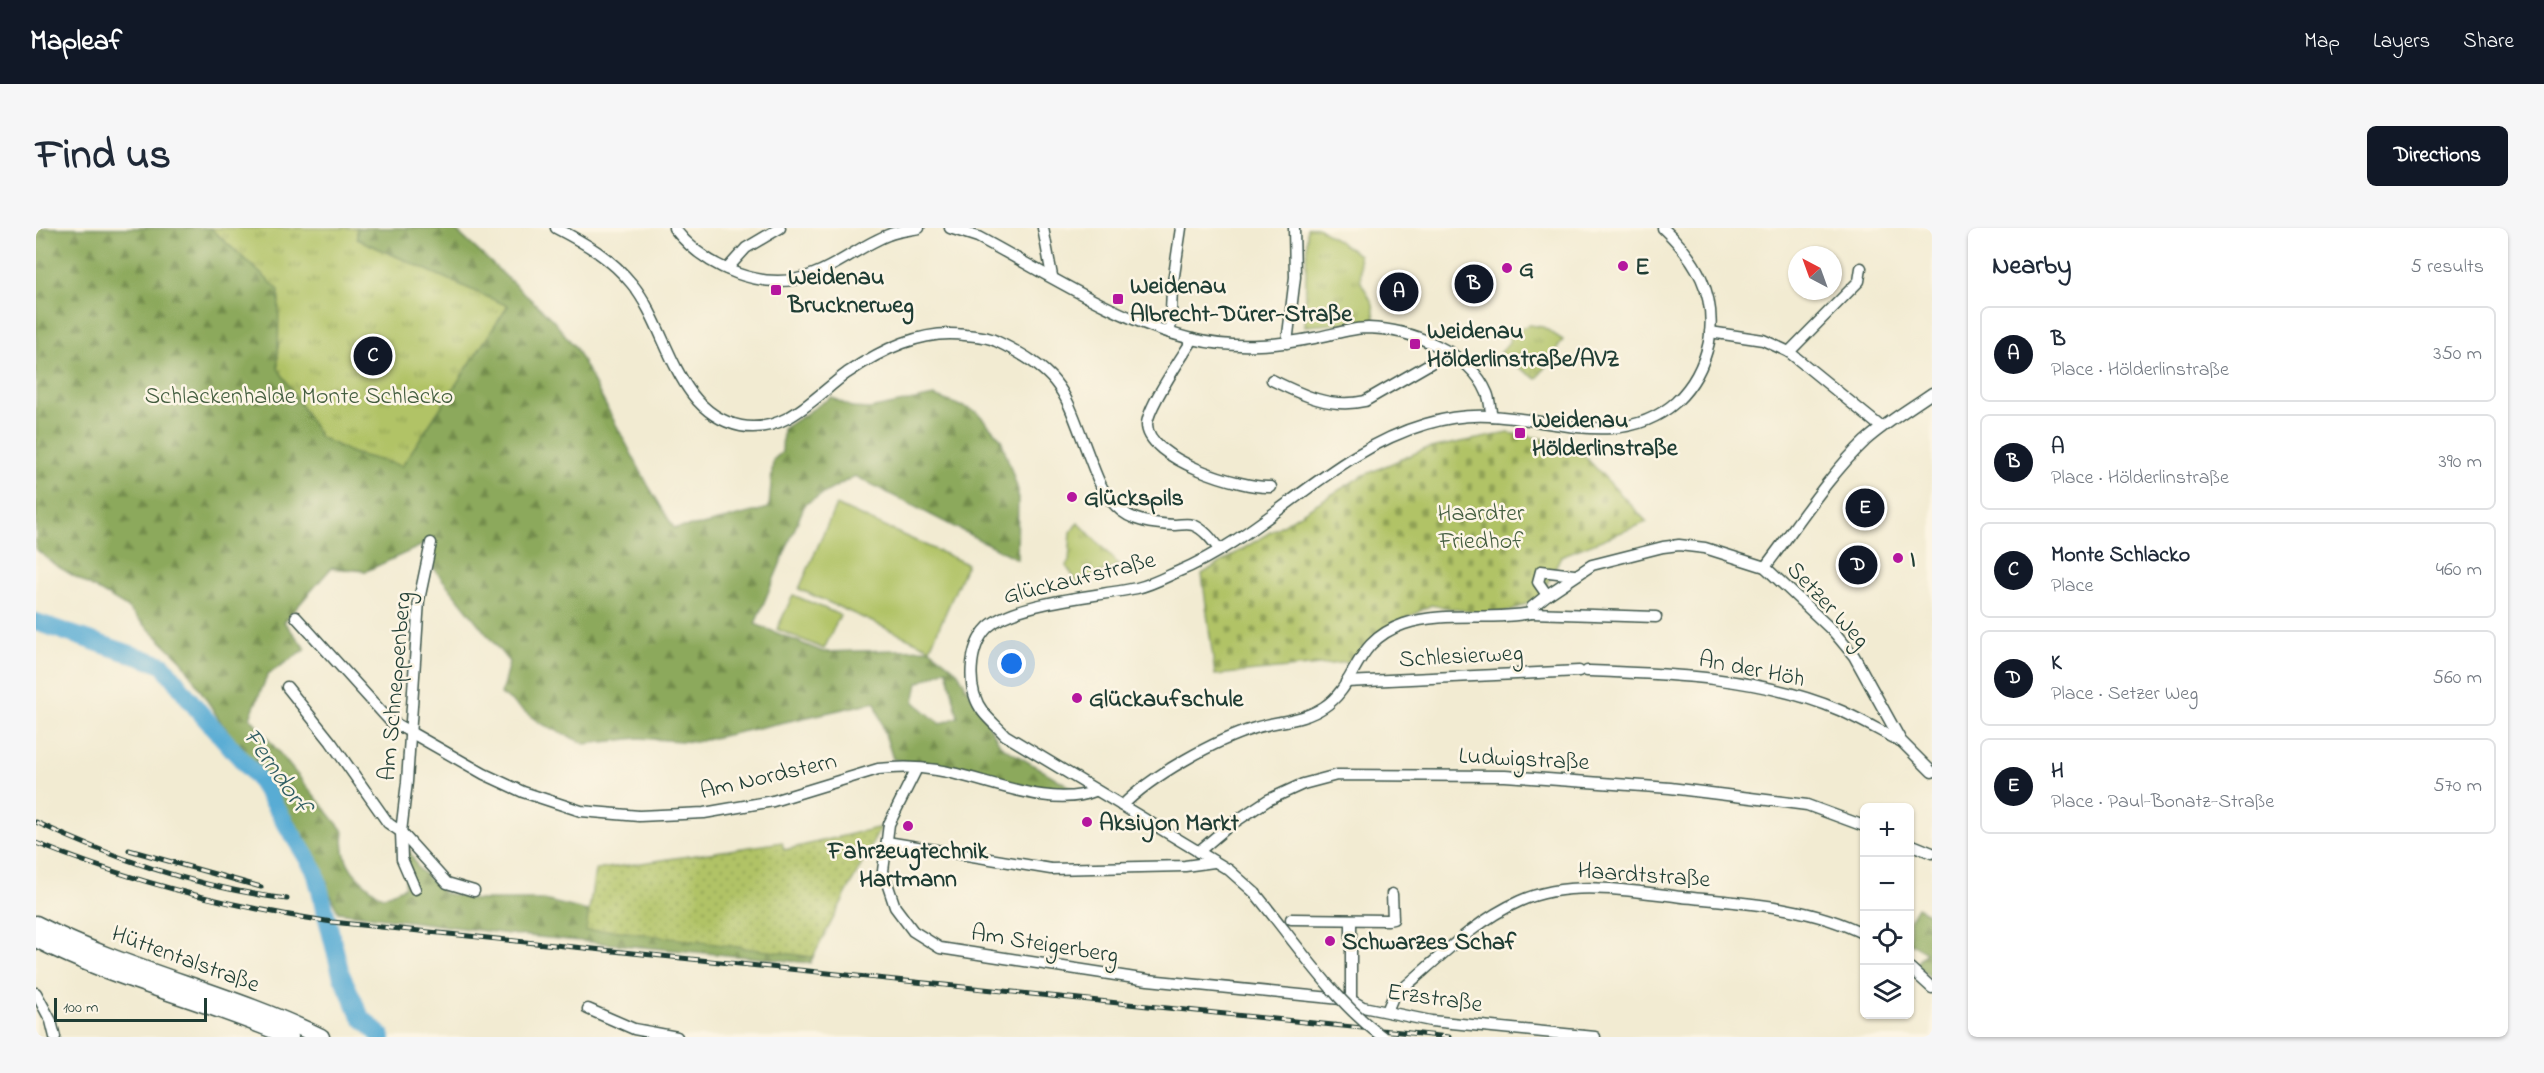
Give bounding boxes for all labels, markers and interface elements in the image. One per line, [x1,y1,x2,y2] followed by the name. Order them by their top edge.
[30,22,122,63] text: Mapleaf
[2304,27,2340,57] text: Map
[2373,27,2430,57] text: Layers
[2463,27,2514,57] text: Share
[36,126,171,187] text: Find us
[2367,126,2508,186] button: Directions
[1788,246,1842,300] north arrow
[1992,248,2071,286] text: Nearby
[1635,251,1650,286] place label: E
[1519,253,1534,288] place label: G
[2411,253,2484,282] text: 5 results
[1616,259,1630,273] marker: E
[787,261,914,325] place label: Weidenau Brucknerweg
[1500,261,1514,275] marker: G
[1454,262,1494,306] pin: B
[1130,270,1353,333] place label: Weidenau Albrecht-Dürer-Straße
[1380,270,1418,314] pin: A
[769,283,783,297] marker: Weidenau Brucknerweg
[1111,292,1125,306] marker: Weidenau Albrecht-Dürer-Straße
[1427,315,1620,378] place label: Weidenau Hölderlinstraße/AVZ
[2051,324,2066,356] text: B
[354,334,392,378] pin: C
[1408,337,1422,351] marker: Weidenau Hölderlinstraße/AVZ
[2007,340,2020,369] text: A
[2433,340,2482,369] text: 350 m
[2051,356,2229,385] text: Place · Hölderlinstraße
[145,380,453,415] park label: Schlackenhalde Monte Schlacko
[1532,404,1679,467] place label: Weidenau Hölderlinstraße
[1513,426,1527,440] marker: Weidenau Hölderlinstraße
[2051,432,2065,464] text: A
[2007,448,2020,477] text: B
[2439,448,2482,477] text: 390 m
[2051,464,2229,493] text: Place · Hölderlinstraße
[1084,482,1184,517] place label: Glückspils
[1846,486,1884,530] pin: E
[1065,490,1079,504] marker: Glückspils
[1437,497,1525,560] park label: Haardter Friedhof
[2051,540,2190,572] text: Monte Schlacko
[1838,542,1878,588] pin: D
[1910,543,1916,578] place label: I
[1000,544,1160,615] street label: Glückaufstraße
[1891,551,1905,565] marker: I
[1777,554,1877,657] street label: Setzer Weg
[2008,556,2019,585] text: C
[2436,556,2482,585] text: 460 m
[2051,572,2093,601] text: Place
[371,590,422,782] street label: Am Schneppenberg
[1398,637,1524,678] street label: Schlesierweg
[1695,643,1808,698] street label: An der Höh
[2051,648,2062,680] text: K
[997,649,1026,678] your location
[2006,664,2021,693] text: D
[2433,664,2482,693] text: 560 m
[2051,680,2198,709] text: Place · Setzer Weg
[1089,683,1245,718] place label: Glückaufschule
[1070,691,1084,705] marker: Glückaufschule
[232,721,321,826] water label: Ferndorf
[1458,740,1590,781] street label: Ludwigstraße
[697,745,840,810] street label: Am Nordstern
[2051,756,2064,788] text: H
[2007,772,2020,801] text: E
[2433,772,2482,801] text: 570 m
[2051,788,2274,817] text: Place · Paul-Bonatz-Straße
[1860,803,1914,1019] map controls
[1860,803,1914,857] button: +
[1099,807,1240,843] place label: Aksiyon Markt
[1080,815,1094,829] marker: Aksiyon Markt
[901,819,915,833] marker: Fahrzeugtechnik Hartmann
[827,835,989,898] place label: Fahrzeugtechnik Hartmann
[1576,854,1712,899] street label: Haardtstraße
[1860,857,1914,911] button: −
[1860,911,1914,965] button: locate
[106,917,264,1003] street label: Hüttentalstraße
[968,917,1121,974] street label: Am Steigerberg
[1342,926,1517,961] place label: Schwarzes Schaf
[1323,934,1337,948] marker: Schwarzes Schaf
[1860,965,1914,1019] button: layers
[1385,975,1485,1024] street label: Erzstraße
[54,995,207,1022] scale bar
[63,996,98,1020] text: 100 m

